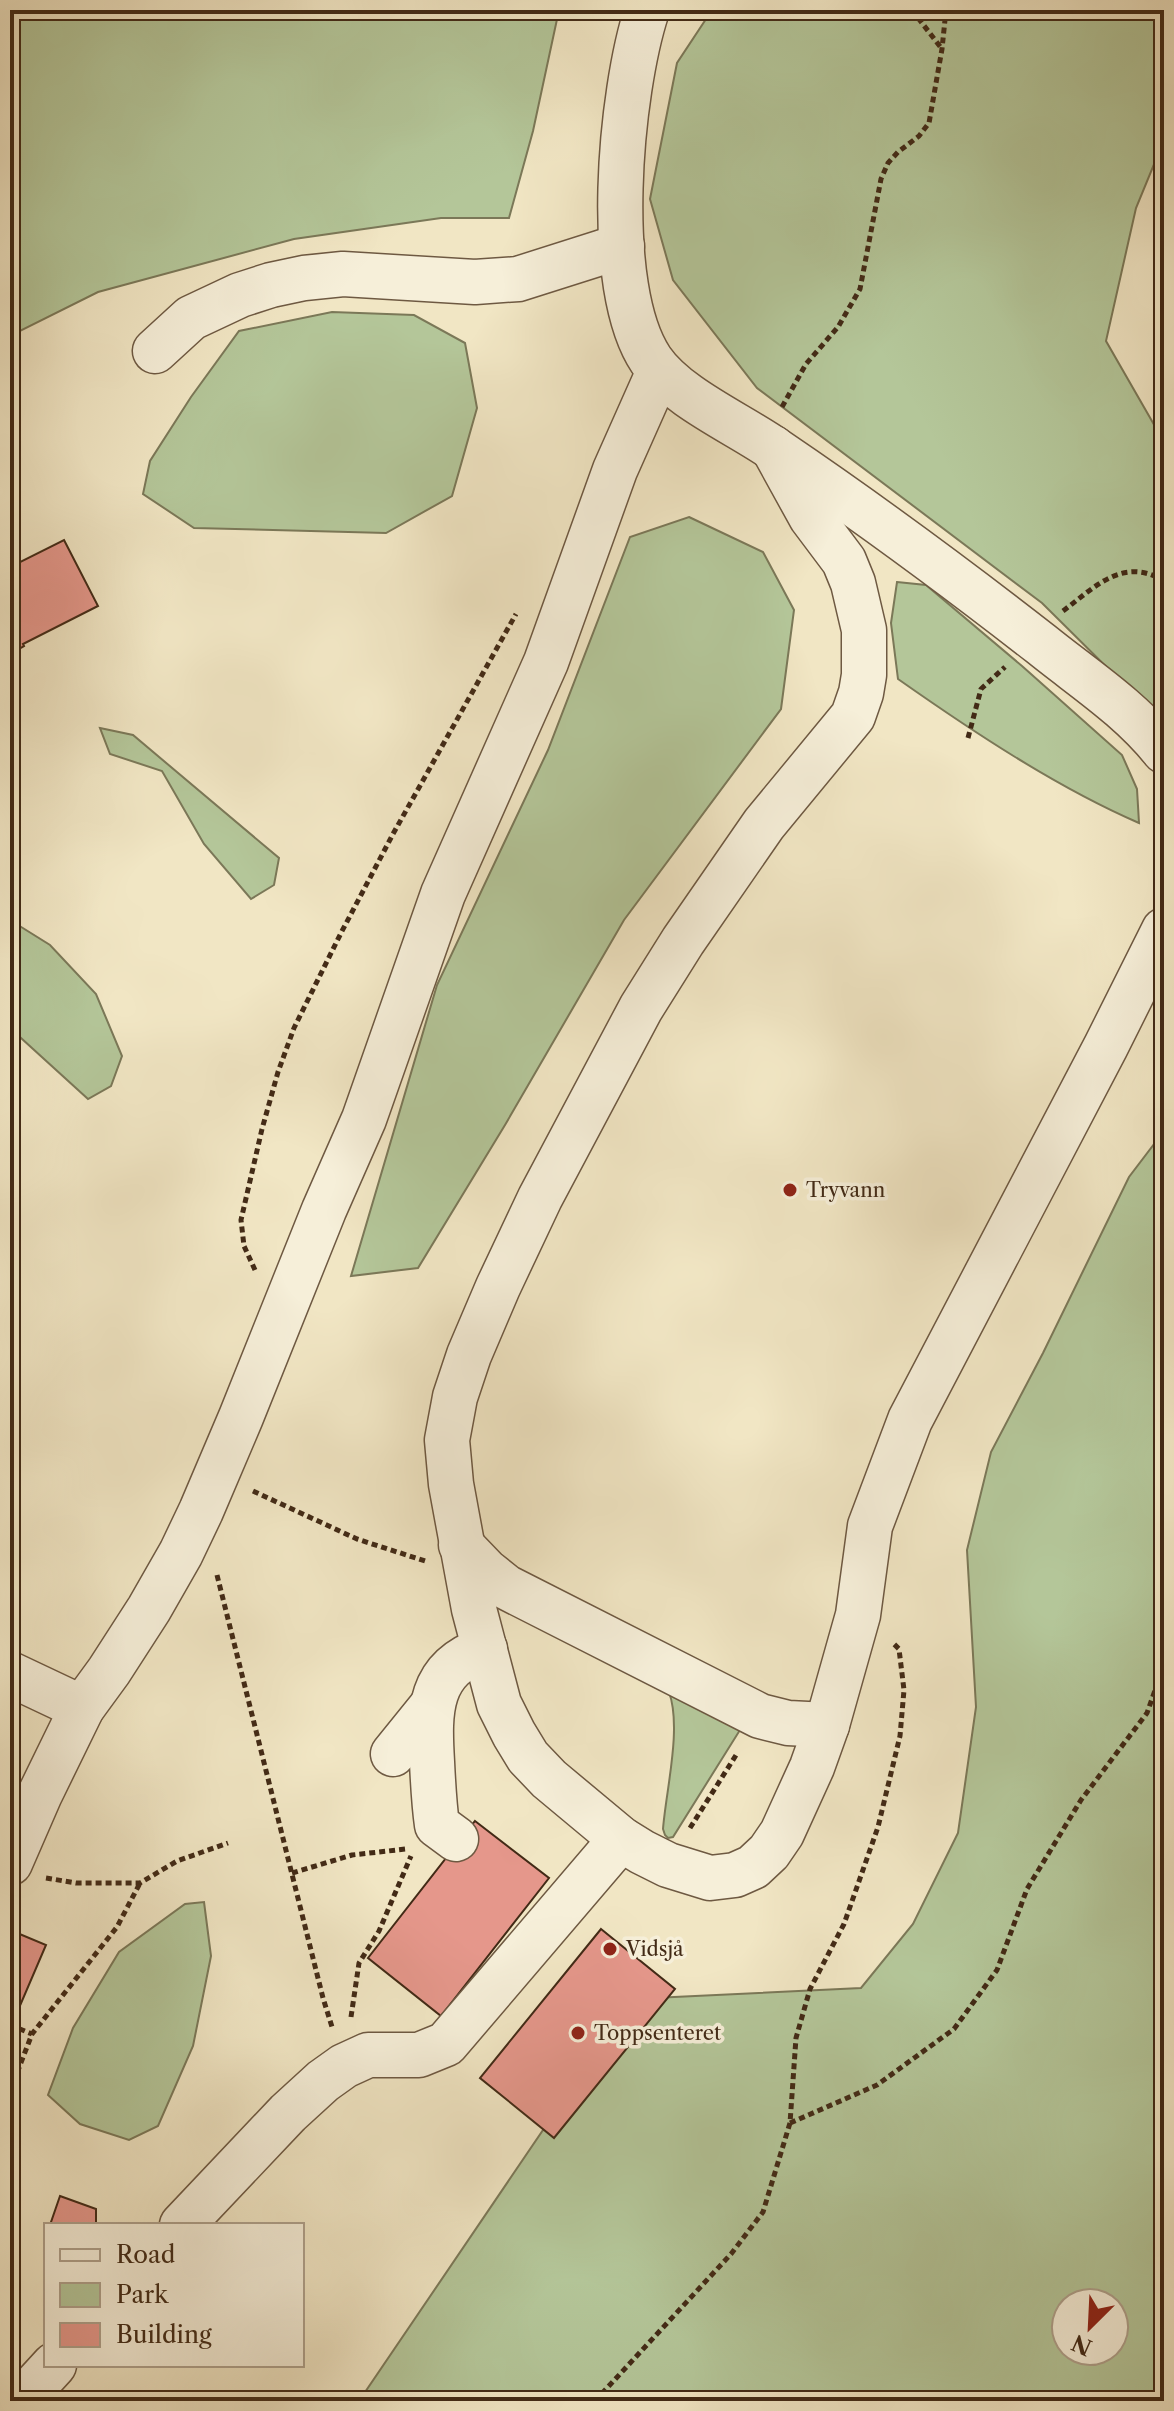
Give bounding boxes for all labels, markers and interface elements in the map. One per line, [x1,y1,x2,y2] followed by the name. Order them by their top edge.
[806,1178,886,1202] place label: Tryvann
[781,1181,799,1199] marker: Tryvann
[625,1937,684,1961] place label: Vidsjå
[601,1940,619,1958] marker: Vidsjå
[594,2021,721,2045] place label: Toppsenteret
[569,2024,587,2042] marker: Toppsenteret
[44,2223,304,2367] legend
[116,2240,176,2269] text: Road
[116,2280,169,2309] text: Park
[1050,2287,1130,2367] north arrow
[116,2320,212,2349] text: Building
[1068,2329,1096,2361] text: N

